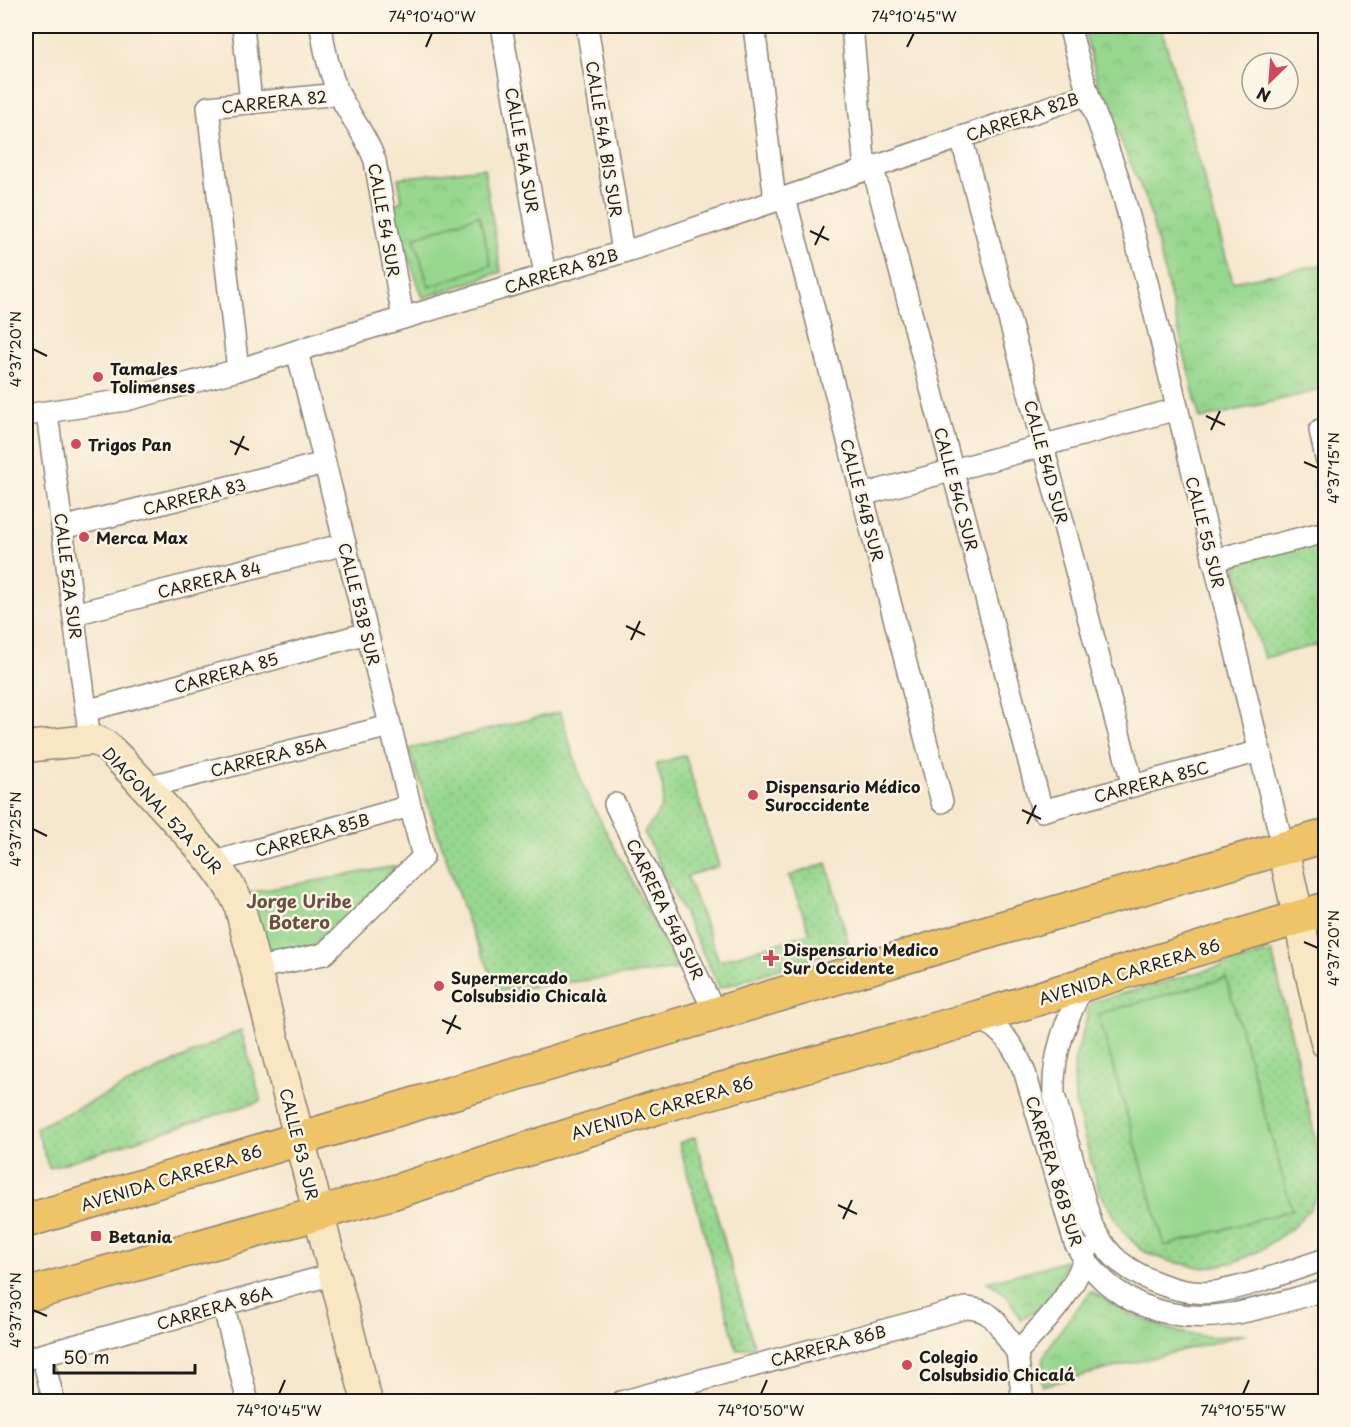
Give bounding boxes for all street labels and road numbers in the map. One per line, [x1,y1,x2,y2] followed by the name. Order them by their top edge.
[581,59,629,219] street label: CALLE 54A BIS SUR
[220,84,328,118] street label: CARRERA 82
[500,85,546,215] street label: CALLE 54A SUR
[962,85,1082,147] street label: CARRERA 82B
[363,161,407,279] street label: CALLE 54 SUR
[501,241,621,299] street label: CARRERA 82B
[1019,397,1075,527] street label: CALLE 54D SUR
[929,424,985,554] street label: CALLE 54C SUR
[835,436,891,564] street label: CALLE 54B SUR
[140,472,248,520] street label: CARRERA 83
[1181,474,1231,590] street label: CALLE 55 SUR
[49,511,89,641] street label: CALLE 52A SUR
[333,540,387,668] street label: CALLE 53B SUR
[155,555,263,603] street label: CARRERA 84
[171,646,281,698] street label: CARRERA 85
[208,730,328,782] street label: CARRERA 85A
[98,741,228,879] street label: DIAGONAL 52A SUR
[1091,754,1211,808] street label: CARRERA 85C
[252,806,372,862] street label: CARRERA 85B
[621,834,711,984] street label: CARRERA 54B SUR
[1035,932,1223,1010] street label: AVENIDA CARRERA 86
[568,1069,756,1145] street label: AVENIDA CARRERA 86
[274,1085,326,1203] street label: CALLE 53 SUR
[1021,1093,1089,1249] street label: CARRERA 86B SUR
[77,1138,265,1216] street label: AVENIDA CARRERA 86
[153,1279,275,1335] street label: CARRERA 86A
[768,1318,888,1372] street label: CARRERA 86B

